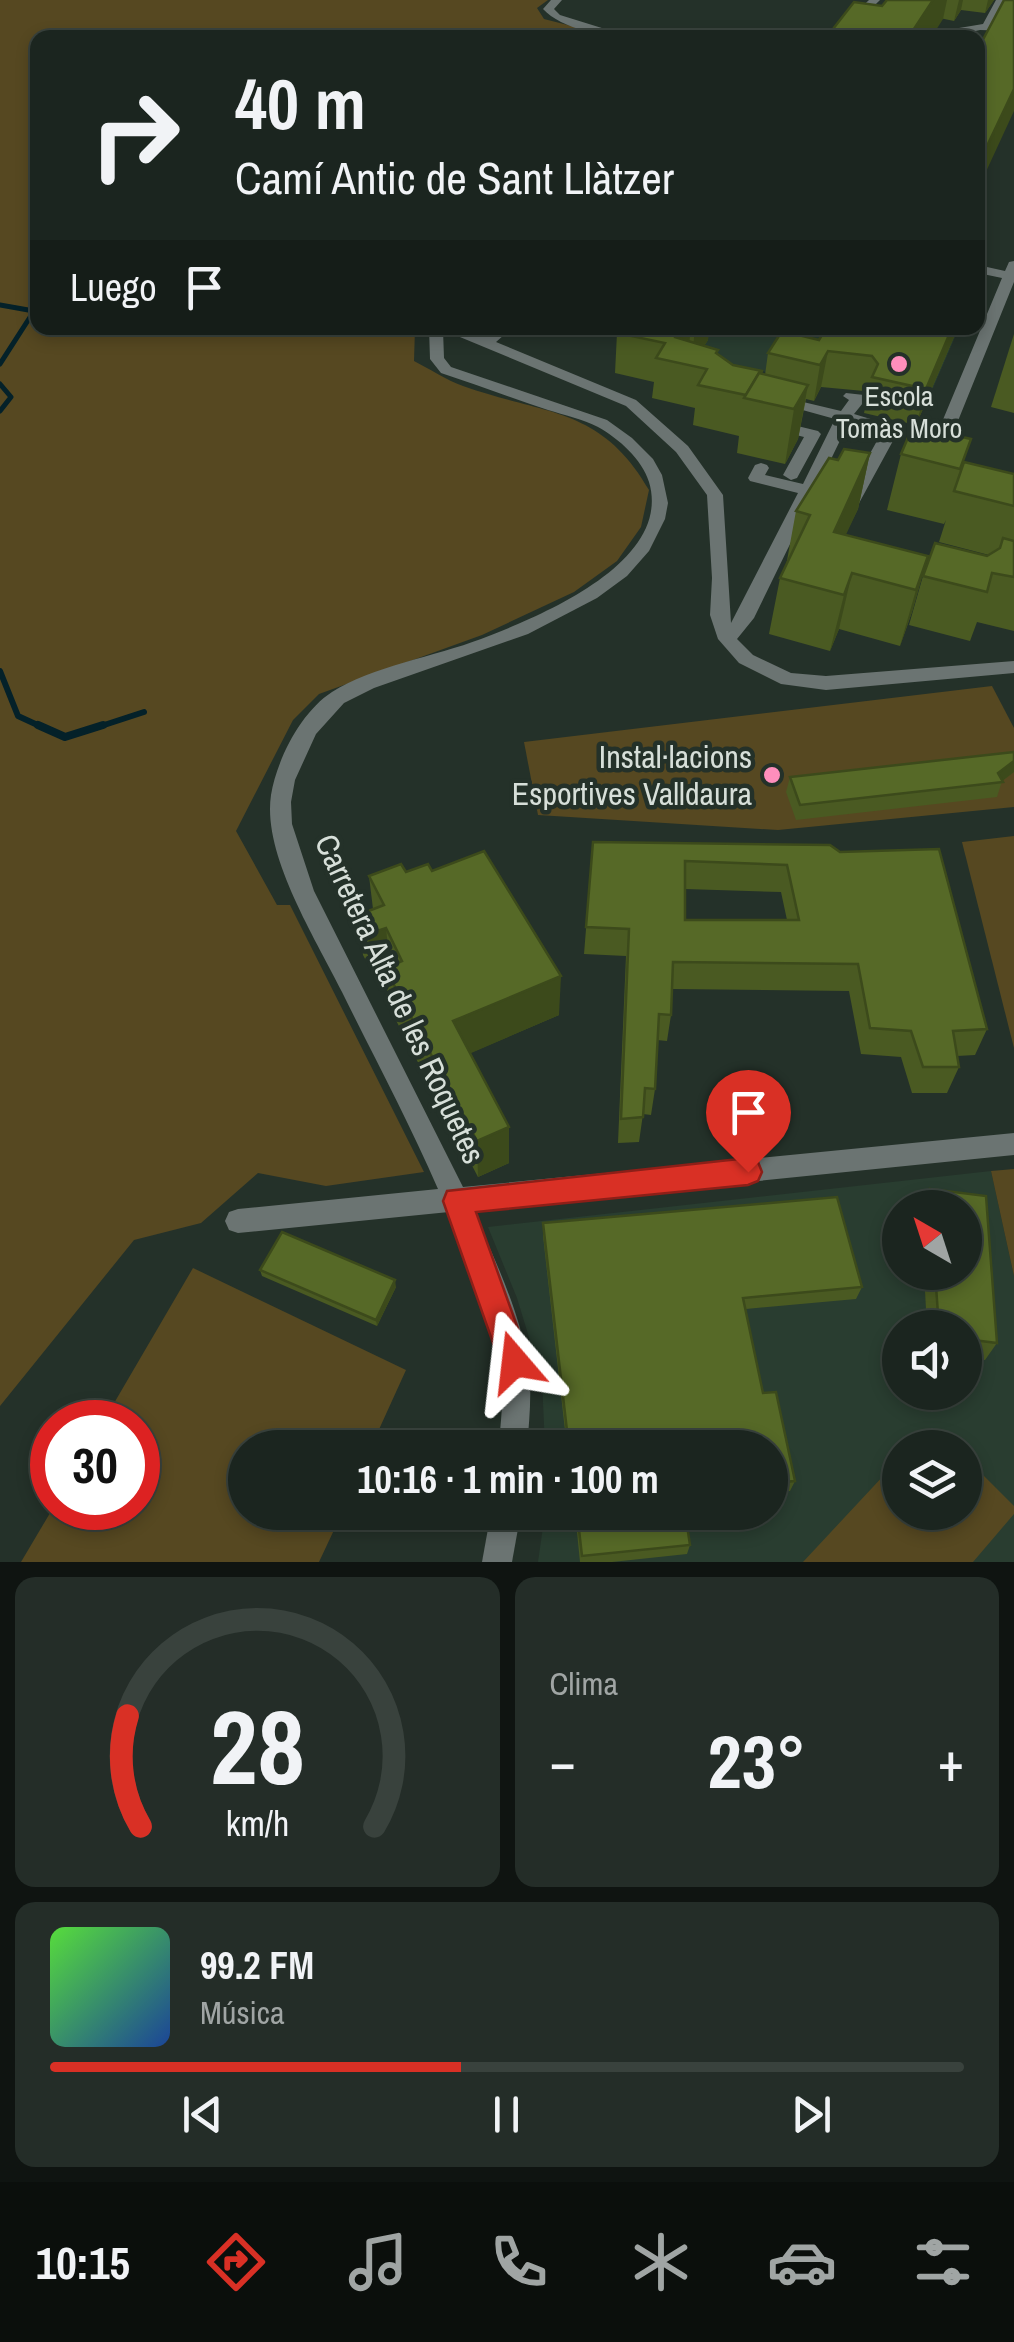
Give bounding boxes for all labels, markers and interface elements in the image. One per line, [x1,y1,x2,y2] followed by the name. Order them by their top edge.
[235,57,366,151] text: 40 m
[70,70,200,200] icon: right
[235,147,674,208] text: Camí Antic de Sant Llàtzer
[177,260,232,315] icon: arrive
[70,262,157,313] text: Luego
[888,353,910,375] marker: Escola Tomàs Moro
[836,377,962,447] place label: Escola Tomàs Moro
[512,735,752,815] place label: Instal·lacions Esportives Valldaura
[761,764,783,786] marker: Instal·lacions Esportives Valldaura
[305,827,496,1170] street label: Carretera Alta de les Roquetes
[706,1070,791,1173] pin
[721,1085,776,1140] icon: arrive
[882,1190,982,1290] north arrow
[882,1190,982,1530] map controls
[463,1310,567,1414] position arrow
[882,1310,982,1410] button: sound
[30,1400,160,1530] speed limit sign: 30
[882,1430,982,1530] button: layers
[357,1454,659,1505] text: 10:16 · 1 min · 100 m
[550,1662,618,1705] text: Clima
[210,1676,305,1816] text: 28
[708,1710,806,1811] text: 23°
[550,1724,576,1798] text: −
[938,1724,964,1798] text: +
[225,1799,289,1847] text: km/h
[200,1940,314,1991] text: 99.2 FM
[200,1991,285,2034] text: Música
[175,2087,230,2142] icon: previous
[479,2087,534,2142] icon: pause
[784,2087,839,2142] icon: next
[201,2227,271,2297] icon: directions
[343,2227,413,2297] icon: music
[484,2227,554,2297] icon: phone
[626,2227,696,2297] icon: climate
[767,2227,837,2297] icon: car
[908,2227,978,2297] icon: filters
[36,2232,130,2293] text: 10:15

